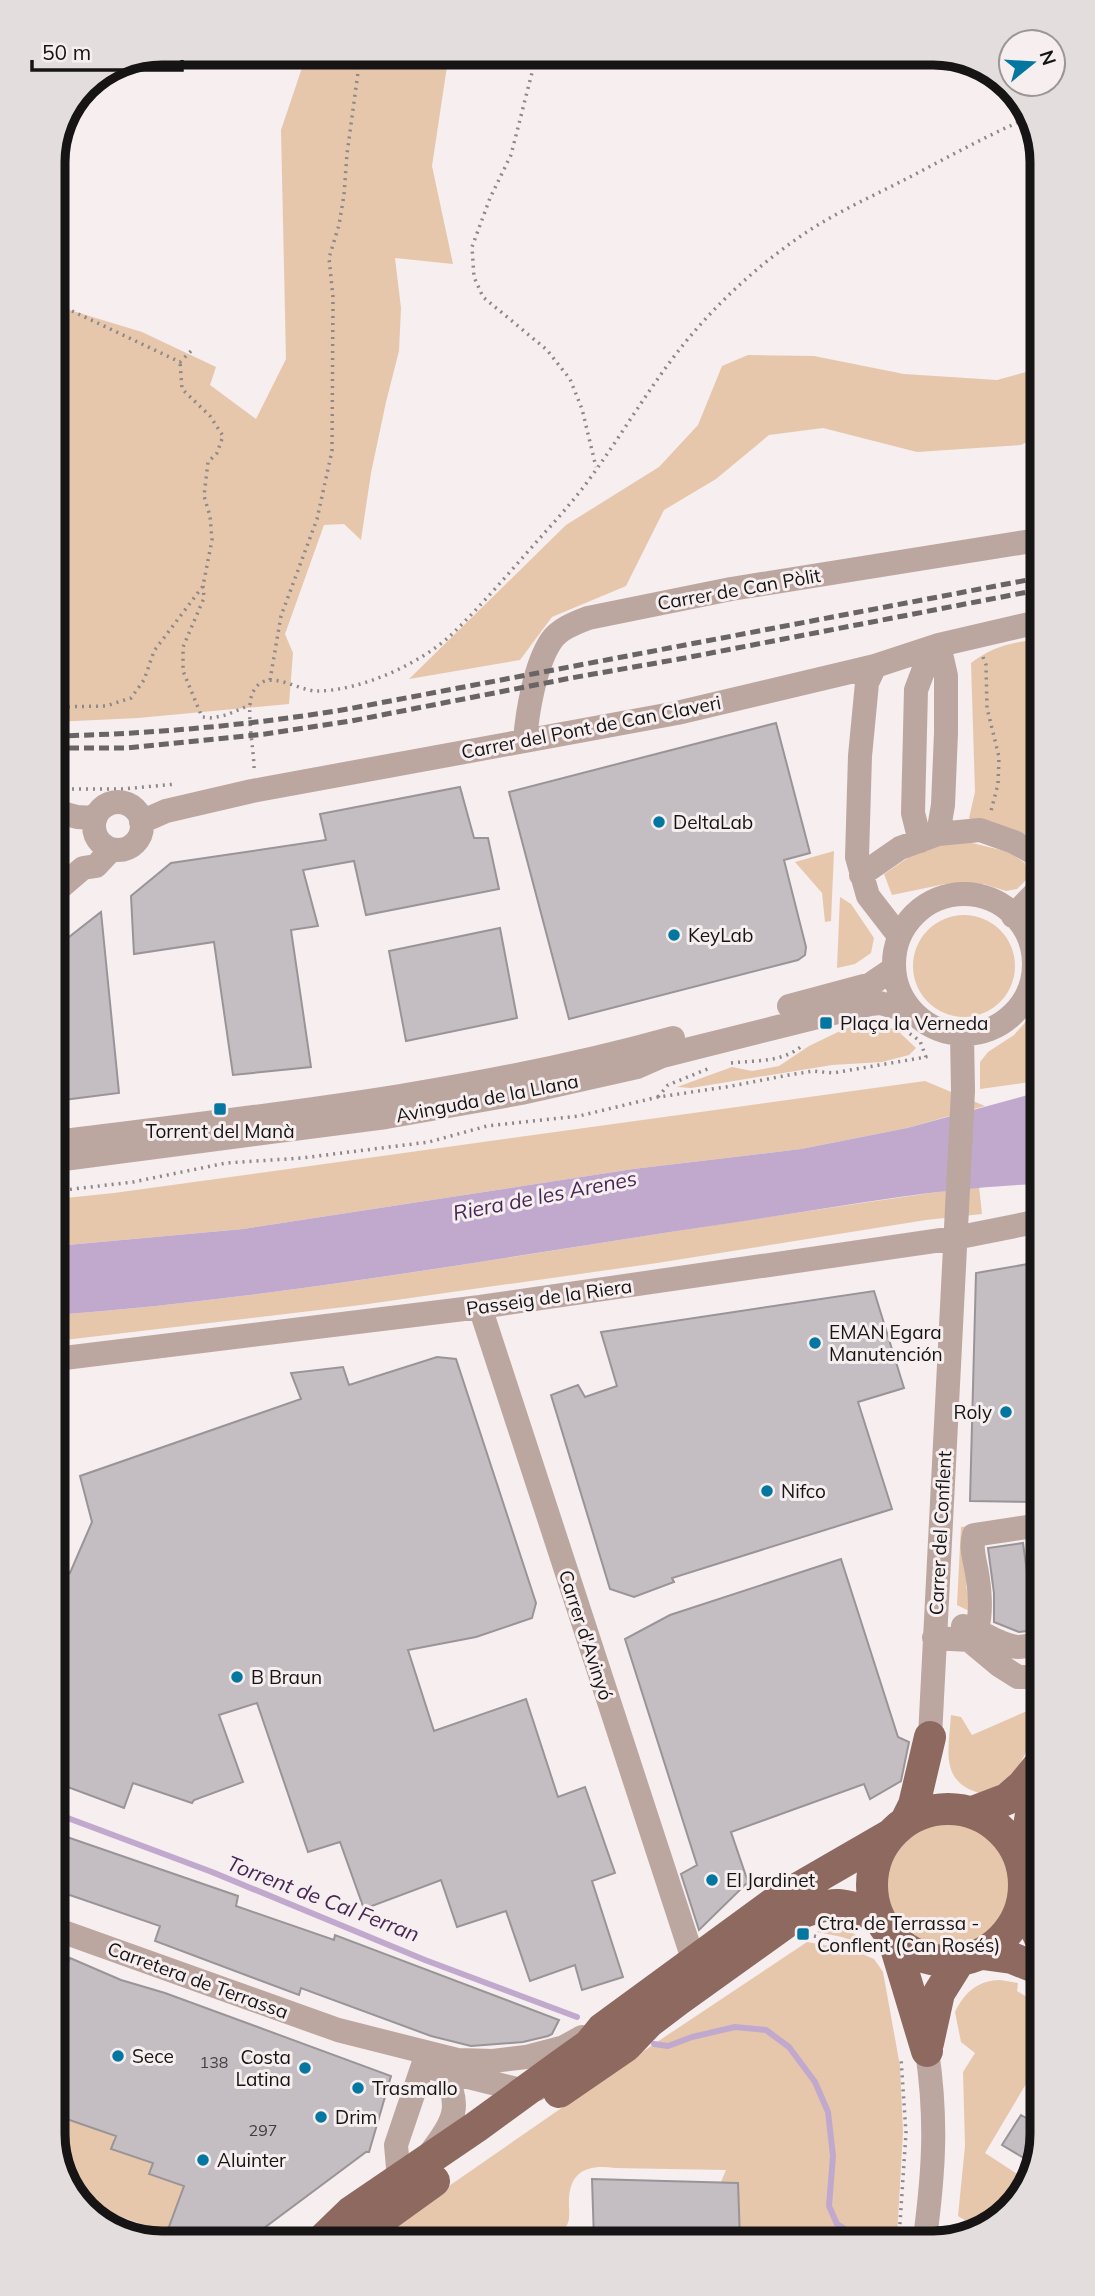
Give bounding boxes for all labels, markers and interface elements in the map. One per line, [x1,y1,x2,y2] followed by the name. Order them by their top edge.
[32,28,182,72] scale bar
[997,28,1067,98] north arrow
[42,39,91,65] text: 50 m
[1035,47,1062,68] text: N
[656,563,823,615] street label: Carrer de Can Pòlit
[459,690,723,764] street label: Carrer del Pont de Can Claveri
[673,810,753,834] place label: DeltaLab
[651,814,667,830] marker: DeltaLab
[688,923,753,947] place label: KeyLab
[666,927,682,943] marker: KeyLab
[840,1011,989,1035] place label: Plaça la Verneda
[818,1015,834,1031] marker: Plaça la Verneda
[394,1068,580,1128] street label: Avinguda de la Llana
[212,1101,228,1117] marker: Torrent del Manà
[145,1119,295,1143] place label: Torrent del Manà
[451,1164,639,1226] water label: Riera de les Arenes
[465,1273,633,1321] street label: Passeig de la Riera
[829,1320,943,1366] place label: EMAN Egara Manutención
[807,1335,823,1351] marker: EMAN Egara Manutención
[954,1400,992,1424] place label: Roly
[998,1404,1014,1420] marker: Roly
[924,1450,956,1616] street label: Carrer del Conflent
[781,1479,826,1503] place label: Nifco
[759,1483,775,1499] marker: Nifco
[554,1567,618,1703] street label: Carrer d'Avinyó
[251,1665,322,1689] place label: B Braun
[229,1669,245,1685] marker: B Braun
[223,1849,423,1947] water label: Torrent de Cal Ferran
[726,1868,815,1892] place label: El Jardinet
[704,1872,720,1888] marker: El Jardinet
[817,1911,1000,1957] place label: Ctra. de Terrassa - Conflent (Can Rosés)
[795,1926,811,1942] marker: Ctra. de Terrassa - Conflent (Can Rosés)
[104,1936,292,2024] street label: Carretera de Terrassa
[132,2044,174,2068] place label: Sece
[236,2045,291,2091] place label: Costa Latina
[110,2048,126,2064] marker: Sece
[200,2052,228,2072] house number: 138
[297,2060,313,2076] marker: Costa Latina
[372,2076,458,2100] place label: Trasmallo
[350,2080,366,2096] marker: Trasmallo
[335,2105,377,2129] place label: Drim
[313,2109,329,2125] marker: Drim
[249,2120,277,2140] house number: 297
[217,2148,286,2172] place label: Aluinter
[195,2152,211,2168] marker: Aluinter

